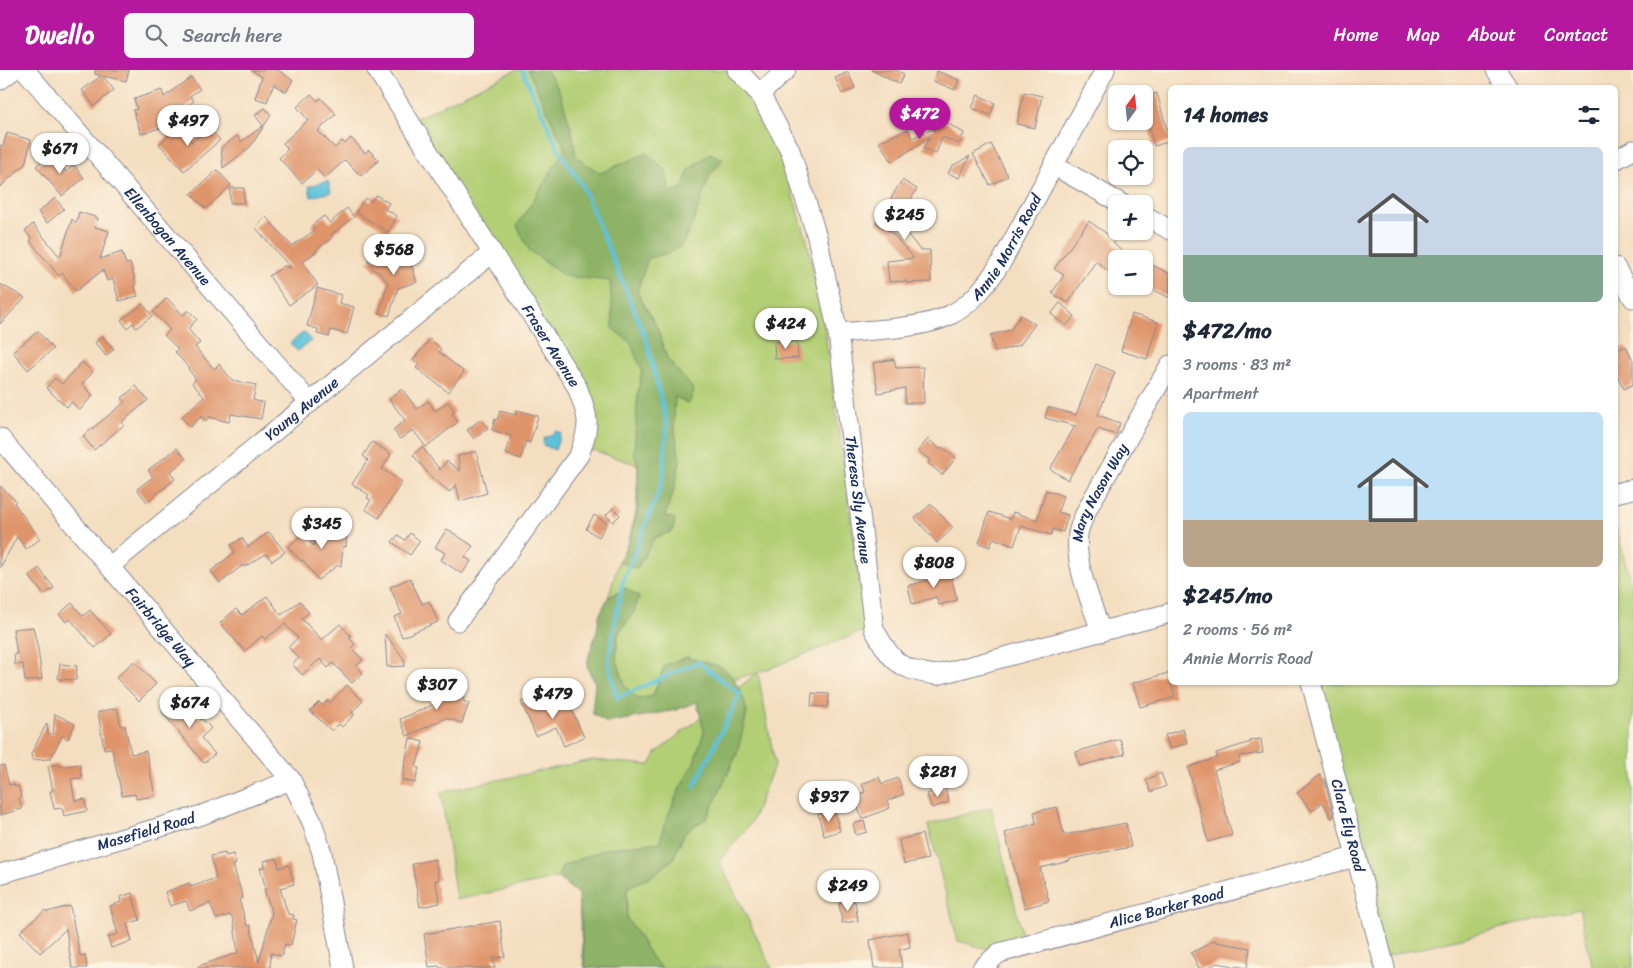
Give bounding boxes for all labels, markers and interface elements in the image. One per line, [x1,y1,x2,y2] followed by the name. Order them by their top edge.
[124,13,474,58] search box
[25,14,94,56] text: Dwello
[182,19,282,52] text: Search here
[1334,19,1379,51] text: Home
[1407,19,1440,51] text: Map
[1468,19,1516,51] text: About
[1544,19,1608,51] text: Contact
[142,21,170,49] icon: search
[1108,85,1152,130] north arrow
[1108,85,1153,295] map controls
[1183,96,1268,134] text: 14 homes
[890,98,950,140] pin: $472
[900,99,940,128] text: $472
[1575,101,1603,129] icon: filters
[158,104,218,147] pin: $497
[168,106,208,135] text: $497
[30,132,90,175] pin: $671
[42,134,78,163] text: $671
[1108,140,1153,185] button: locate
[1348,180,1438,270] icon: home
[117,181,218,292] street label: Ellenbogan Avenue
[964,188,1049,308] street label: Annie Morris Road
[1108,195,1153,240] button: +
[875,198,935,241] pin: $245
[885,200,925,229] text: $245
[364,234,424,276] pin: $568
[374,235,414,264] text: $568
[1108,250,1153,295] button: −
[515,299,587,393] street label: Fraser Avenue
[756,308,816,350] pin: $424
[766,309,806,338] text: $424
[1183,312,1272,350] text: $472/mo
[1183,350,1291,379] text: 3 rooms · 83 m²
[259,370,345,447] street label: Young Avenue
[1183,379,1259,408] text: Apartment
[838,434,879,565] street label: Theresa Sly Avenue
[1064,438,1135,543] street label: Mary Nason Way
[1348,445,1438,535] icon: home
[292,508,352,550] pin: $345
[302,509,342,538] text: $345
[904,546,964,589] pin: $808
[914,548,954,577] text: $808
[1183,577,1272,615] text: $245/mo
[119,581,203,673] street label: Fairbridge Way
[1183,615,1292,644] text: 2 rooms · 56 m²
[1183,644,1312,673] text: Annie Morris Road
[407,668,467,711] pin: $307
[418,670,456,699] text: $307
[523,678,583,720] pin: $479
[533,679,573,708] text: $479
[160,686,220,729] pin: $674
[171,688,210,717] text: $674
[908,756,968,798] pin: $281
[920,757,956,786] text: $281
[1324,776,1373,876] street label: Clara Ely Road
[799,780,859,823] pin: $937
[810,782,848,811] text: $937
[94,804,199,858] street label: Masefield Road
[818,870,878,912] pin: $249
[828,871,868,900] text: $249
[1105,880,1228,936] street label: Alice Barker Road

